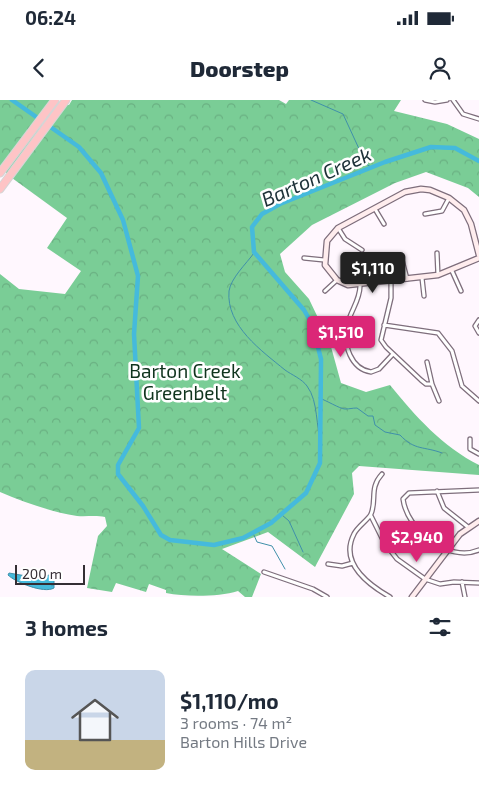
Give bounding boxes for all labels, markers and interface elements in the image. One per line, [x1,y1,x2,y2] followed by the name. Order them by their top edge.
[25,6,76,29] text: 06:24
[25,54,53,82] icon: back
[426,54,454,82] icon: person
[190,55,289,81] text: Doorstep
[257,141,375,211] water label: Barton Creek
[332,252,414,294] pin: $1,110
[351,258,395,277] text: $1,110
[300,316,382,358] pin: $1,510
[318,322,364,341] text: $1,510
[129,359,241,404] park label: Barton Creek Greenbelt
[376,520,458,563] pin: $2,940
[391,527,443,546] text: $2,940
[15,562,85,585] scale bar
[22,565,62,582] text: 200 m
[426,613,454,641] icon: filters
[25,615,108,640] text: 3 homes
[180,688,279,713] text: $1,110/mo
[65,690,125,750] icon: home
[180,713,292,732] text: 3 rooms · 74 m²
[180,732,307,751] text: Barton Hills Drive

